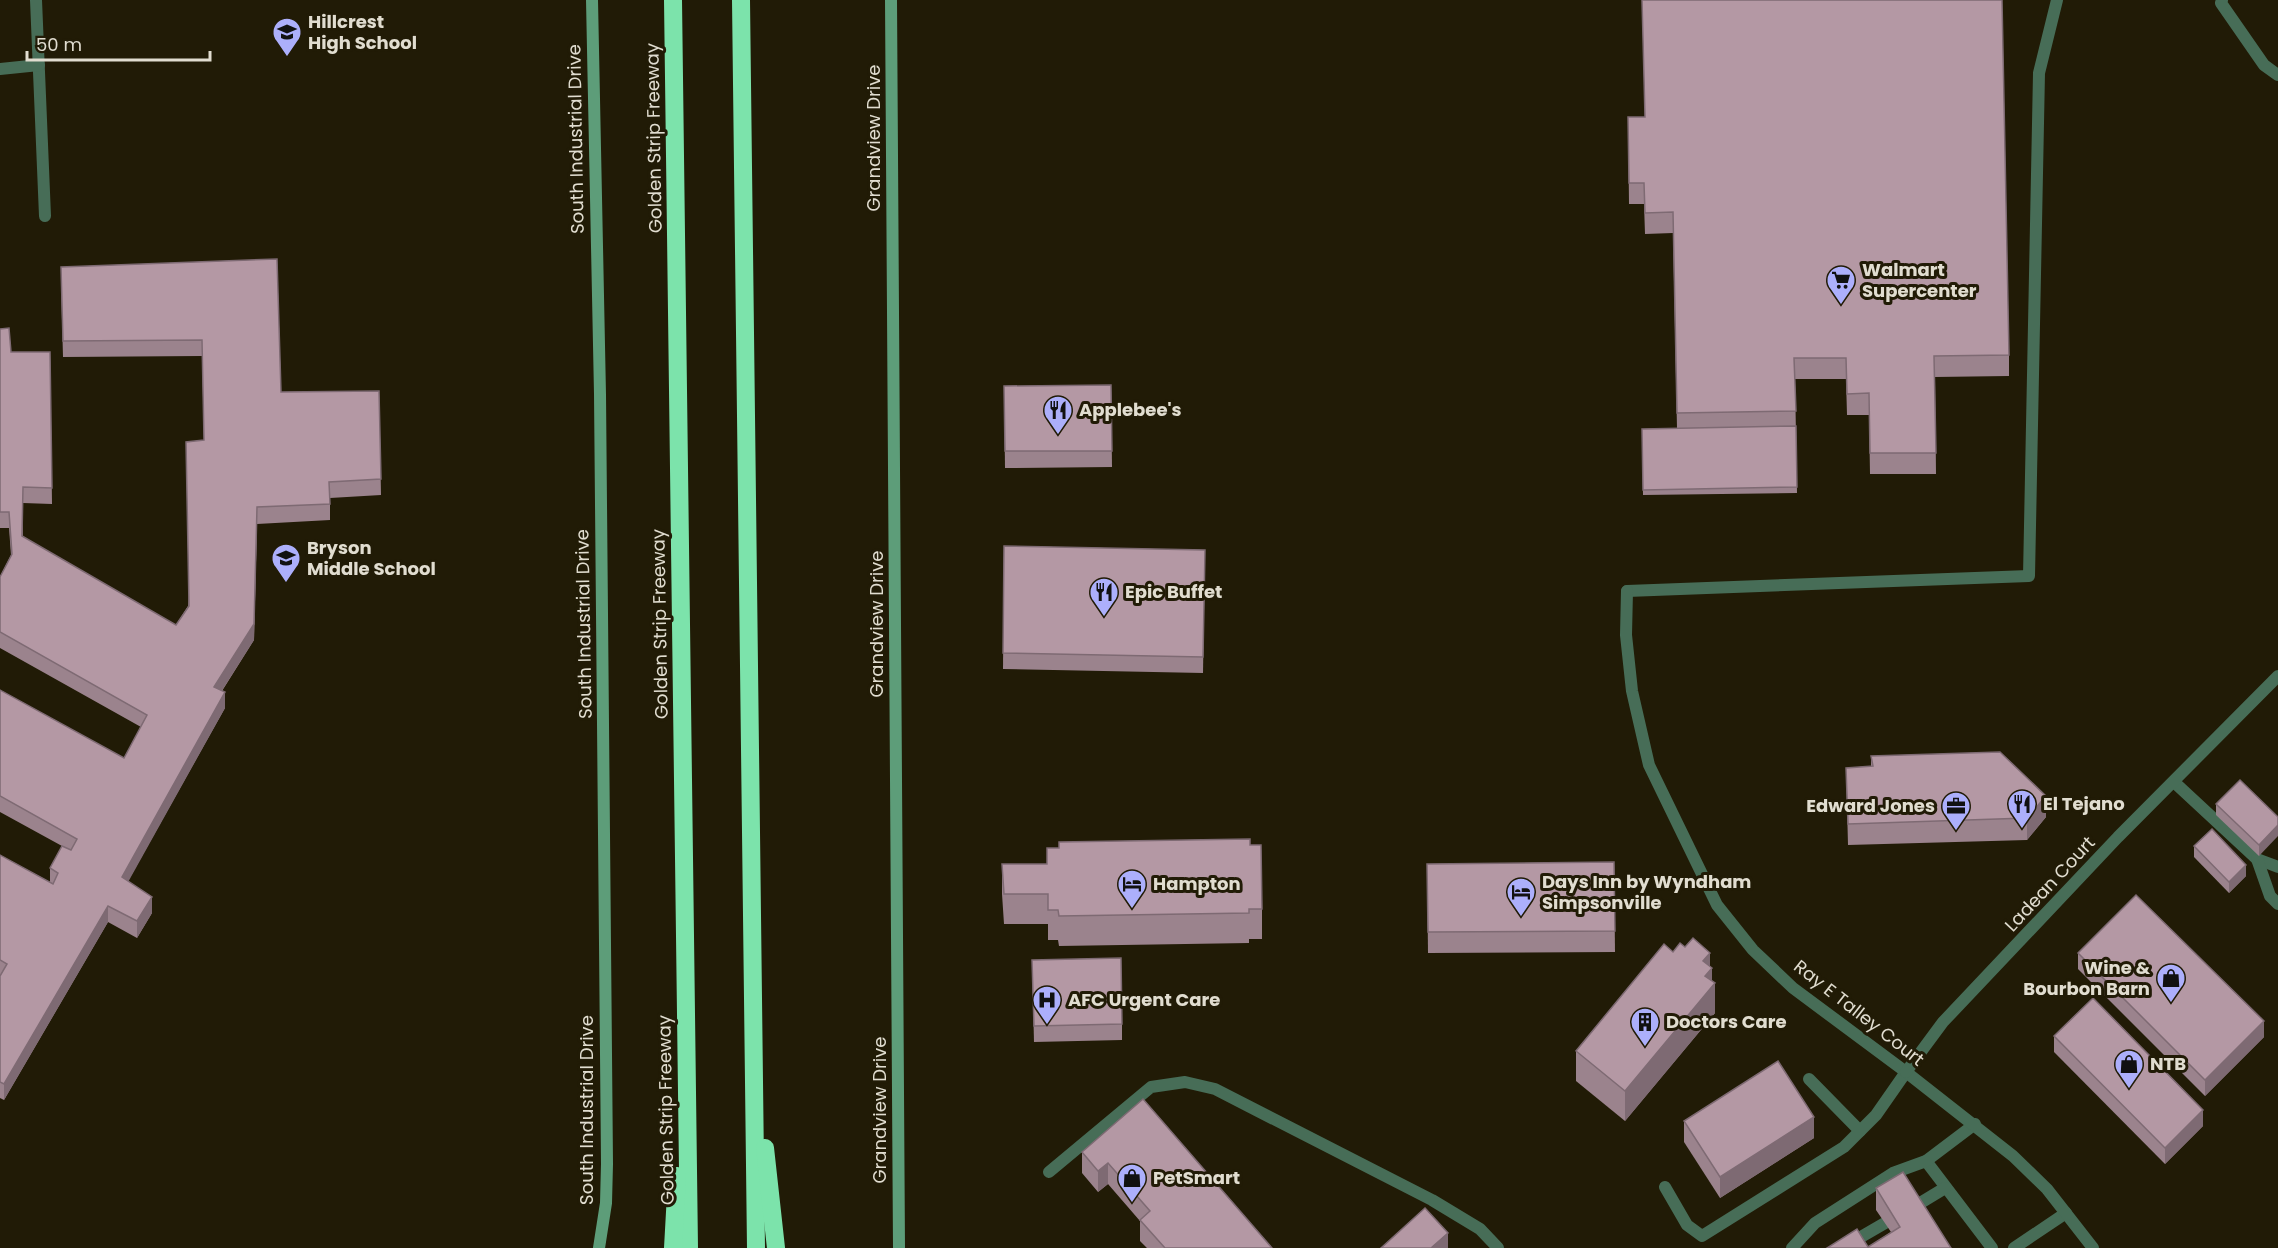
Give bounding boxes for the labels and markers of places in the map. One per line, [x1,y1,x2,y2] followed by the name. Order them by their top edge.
[308,9,417,55] place label: Hillcrest High School
[271,16,303,58] school or university icon: Hillcrest High School
[1862,257,1977,303] place label: Walmart Supercenter
[1825,264,1857,306] supermarket icon: Walmart Supercenter
[1042,394,1074,436] restaurant icon: Applebee's
[1079,397,1182,422] place label: Applebee's
[307,535,436,581] place label: Bryson Middle School
[270,542,302,584] school or university icon: Bryson Middle School
[1088,576,1120,618] restaurant icon: Epic Buffet
[1125,579,1222,604] place label: Epic Buffet
[2006,788,2038,830] restaurant icon: El Tejano
[1940,790,1972,832] office icon: Edward Jones
[2043,791,2125,816] place label: El Tejano
[1806,793,1935,818] place label: Edward Jones
[1116,868,1148,910] hotel icon: Hampton
[1542,869,1751,915] place label: Days Inn by Wyndham Simpsonville
[1153,871,1241,896] place label: Hampton
[1505,876,1537,918] hotel icon: Days Inn by Wyndham Simpsonville
[2023,955,2151,1001] place label: Wine & Bourbon Barn
[2155,962,2187,1004] shop icon: Wine & Bourbon Barn
[1031,984,1063,1026] hospital icon: AFC Urgent Care
[1068,987,1220,1012] place label: AFC Urgent Care
[1629,1006,1661,1048] building icon: Doctors Care
[1666,1009,1787,1034] place label: Doctors Care
[2113,1048,2145,1090] shop icon: NTB
[2150,1051,2186,1076] place label: NTB
[1116,1162,1148,1204] shop icon: PetSmart
[1153,1165,1240,1190] place label: PetSmart

